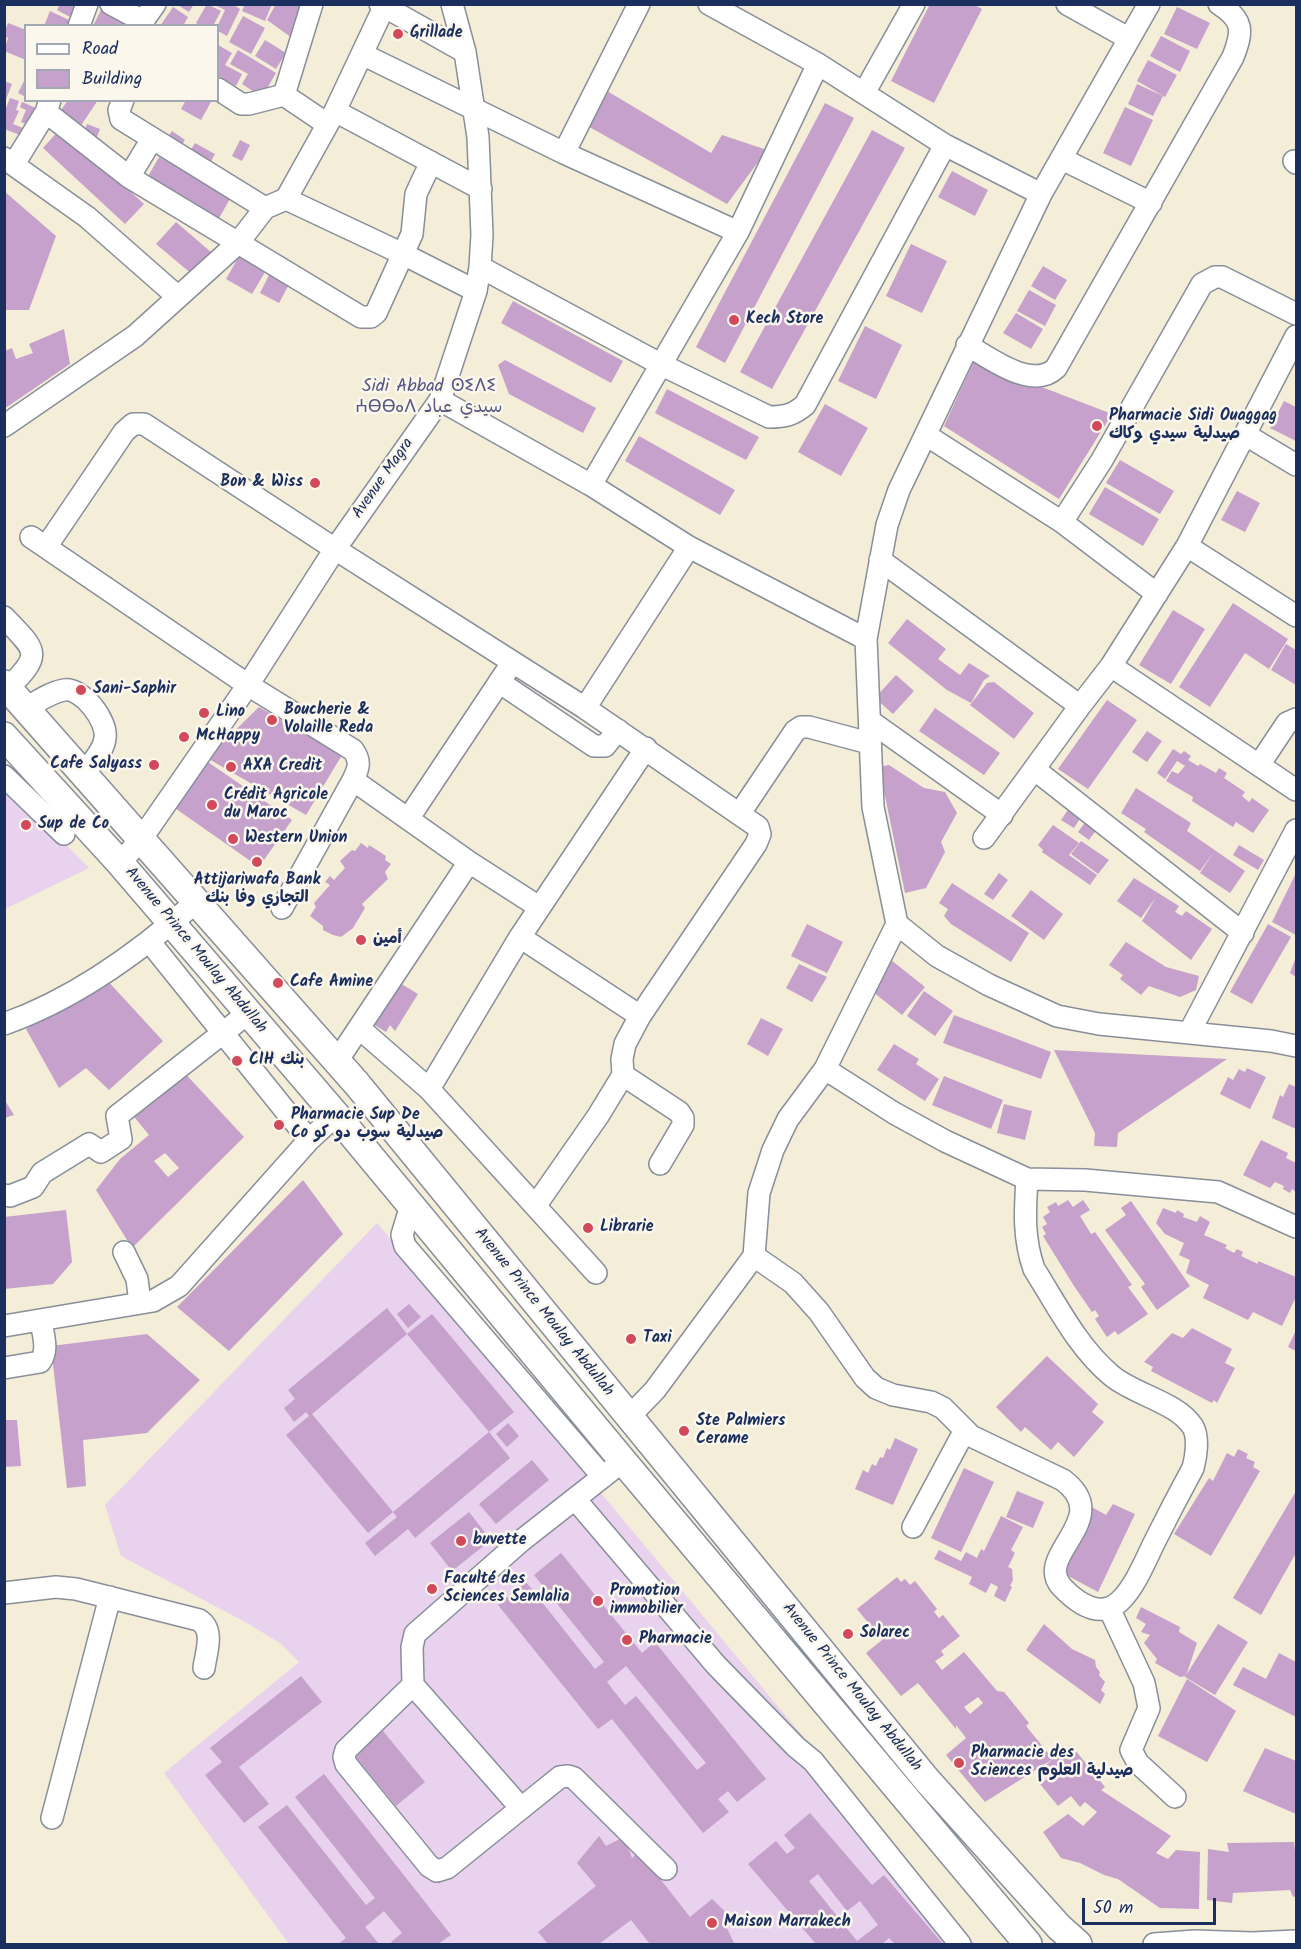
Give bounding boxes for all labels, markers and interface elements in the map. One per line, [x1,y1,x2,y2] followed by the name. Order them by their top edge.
[24,24,219,102] legend
[410,24,463,44] place label: Grillade
[391,27,405,41] marker: Grillade
[82,35,118,64] text: Road
[82,65,142,94] text: Building
[746,310,823,330] place label: Kech Store
[727,313,741,327] marker: Kech Store
[356,377,502,420] district label: Sidi Abbad ⵙⵉⴷⵉ ⵄⴱⴱⴰⴷ سيدي عباد
[1109,407,1277,445] place label: Pharmacie Sidi Ouaggag صيدلية سيدي وكاك
[1090,419,1104,433] marker: Pharmacie Sidi Ouaggag صيدلية سيدي وكاك
[349,435,419,523] street label: Avenue Magra
[220,473,303,493] place label: Bon & Wiss
[308,476,322,490] marker: Bon & Wiss
[93,680,176,700] place label: Sani-Saphir
[74,683,88,697] marker: Sani-Saphir
[284,701,373,739] place label: Boucherie & Volaille Reda
[216,703,245,723] place label: Lino
[197,706,211,720] marker: Lino
[265,713,279,727] marker: Boucherie & Volaille Reda
[196,727,260,747] place label: McHappy
[177,730,191,744] marker: McHappy
[50,755,142,775] place label: Cafe Salyass
[243,757,322,777] place label: AXA Credit
[147,758,161,772] marker: Cafe Salyass
[224,760,238,774] marker: AXA Credit
[224,786,328,824] place label: Crédit Agricole du Maroc
[205,798,219,812] marker: Crédit Agricole du Maroc
[38,815,109,835] place label: Sup de Co
[19,818,33,832] marker: Sup de Co
[245,829,347,849] place label: Western Union
[226,832,240,846] marker: Western Union
[250,855,264,869] marker: Attijariwafa Bank التجاري وفا بنك
[120,864,270,1038] street label: Avenue Prince Moulay Abdullah
[194,871,320,909] place label: Attijariwafa Bank التجاري وفا بنك
[373,930,402,950] place label: أمين
[354,933,368,947] marker: أمين
[290,973,373,993] place label: Cafe Amine
[271,976,285,990] marker: Cafe Amine
[249,1051,304,1071] place label: CIH بنك
[230,1054,244,1068] marker: CIH بنك
[291,1106,443,1144] place label: Pharmacie Sup De Co صيدلية سوب دو كو
[272,1118,286,1132] marker: Pharmacie Sup De Co صيدلية سوب دو كو
[600,1218,654,1238] place label: Librarie
[581,1221,595,1235] marker: Librarie
[469,1225,617,1401] street label: Avenue Prince Moulay Abdullah
[643,1329,672,1349] place label: Taxi
[624,1332,638,1346] marker: Taxi
[696,1412,786,1450] place label: Ste Palmiers Cerame
[677,1424,691,1438] marker: Ste Palmiers Cerame
[473,1531,527,1551] place label: buvette
[454,1534,468,1548] marker: buvette
[444,1570,569,1608] place label: Faculté des Sciences Semlalia
[425,1582,439,1596] marker: Faculté des Sciences Semlalia
[610,1582,683,1620] place label: Promotion immobilier
[591,1594,605,1608] marker: Promotion immobilier
[777,1600,925,1776] street label: Avenue Prince Moulay Abdullah
[860,1624,910,1644] place label: Solarec
[841,1627,855,1641] marker: Solarec
[639,1630,712,1650] place label: Pharmacie
[620,1633,634,1647] marker: Pharmacie
[971,1744,1133,1782] place label: Pharmacie des Sciences صيدلية العلوم
[952,1756,966,1770] marker: Pharmacie des Sciences صيدلية العلوم
[1085,1886,1218,1924] scale bar
[1093,1894,1133,1923] text: 50 m
[724,1913,851,1933] place label: Maison Marrakech
[705,1916,719,1930] marker: Maison Marrakech

